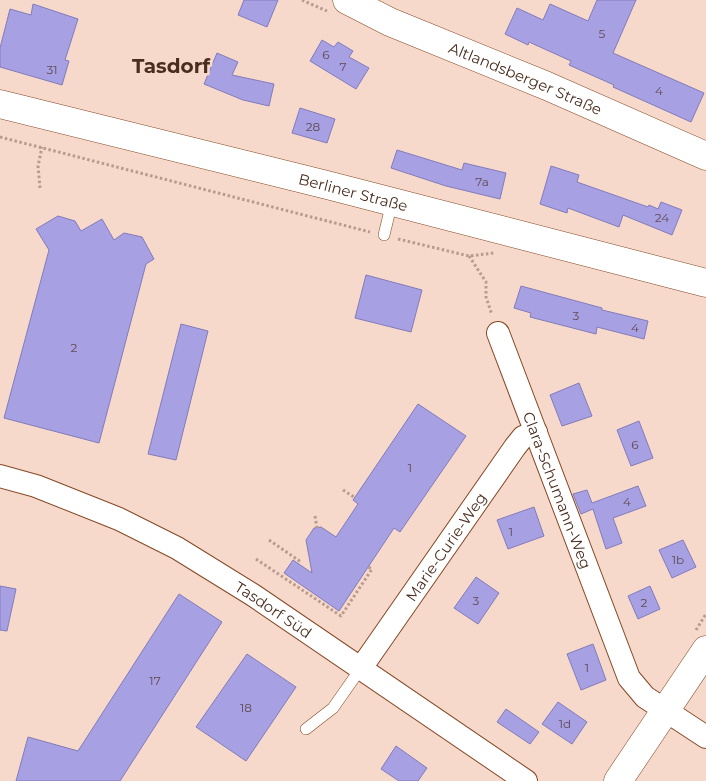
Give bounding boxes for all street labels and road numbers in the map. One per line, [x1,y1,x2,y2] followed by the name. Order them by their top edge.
[446,38,605,119] street label: Altlandsberger Straße
[297,169,410,215] street label: Berliner Straße
[519,409,596,571] street label: Clara-Schumann-Weg
[401,488,490,605] street label: Marie-Curie-Weg
[232,577,316,642] street label: Tasdorf Süd

